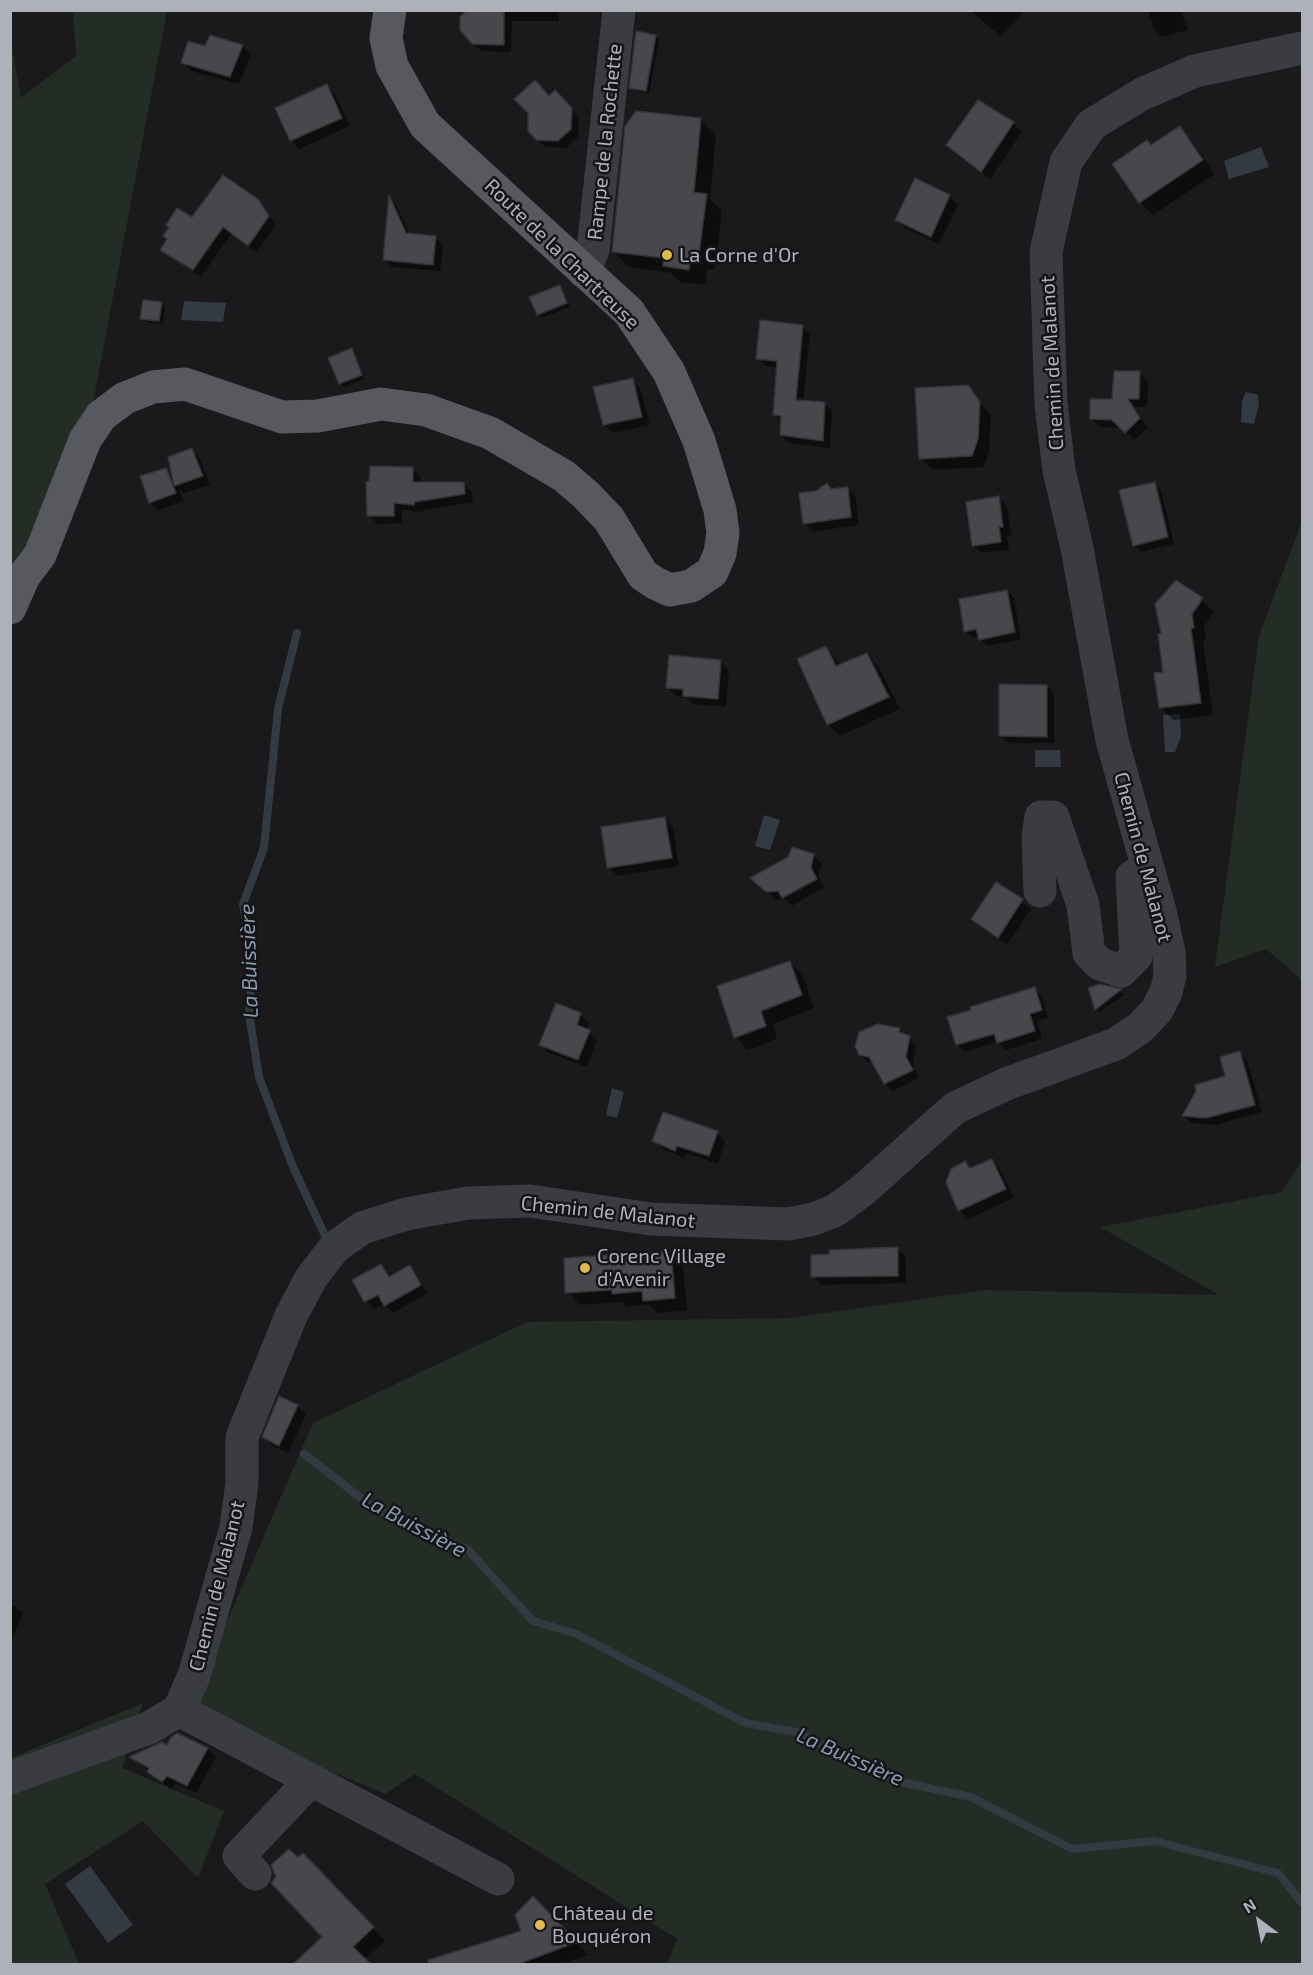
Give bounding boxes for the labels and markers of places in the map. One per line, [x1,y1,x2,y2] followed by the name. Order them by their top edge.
[679,243,799,267] place label: La Corne d'Or
[660,248,674,262] marker: La Corne d'Or
[597,1244,726,1291] place label: Corenc Village d'Avenir
[578,1261,592,1275] marker: Corenc Village d'Avenir
[552,1901,653,1948] place label: Château de Bouquéron
[533,1918,547,1932] marker: Château de Bouquéron

